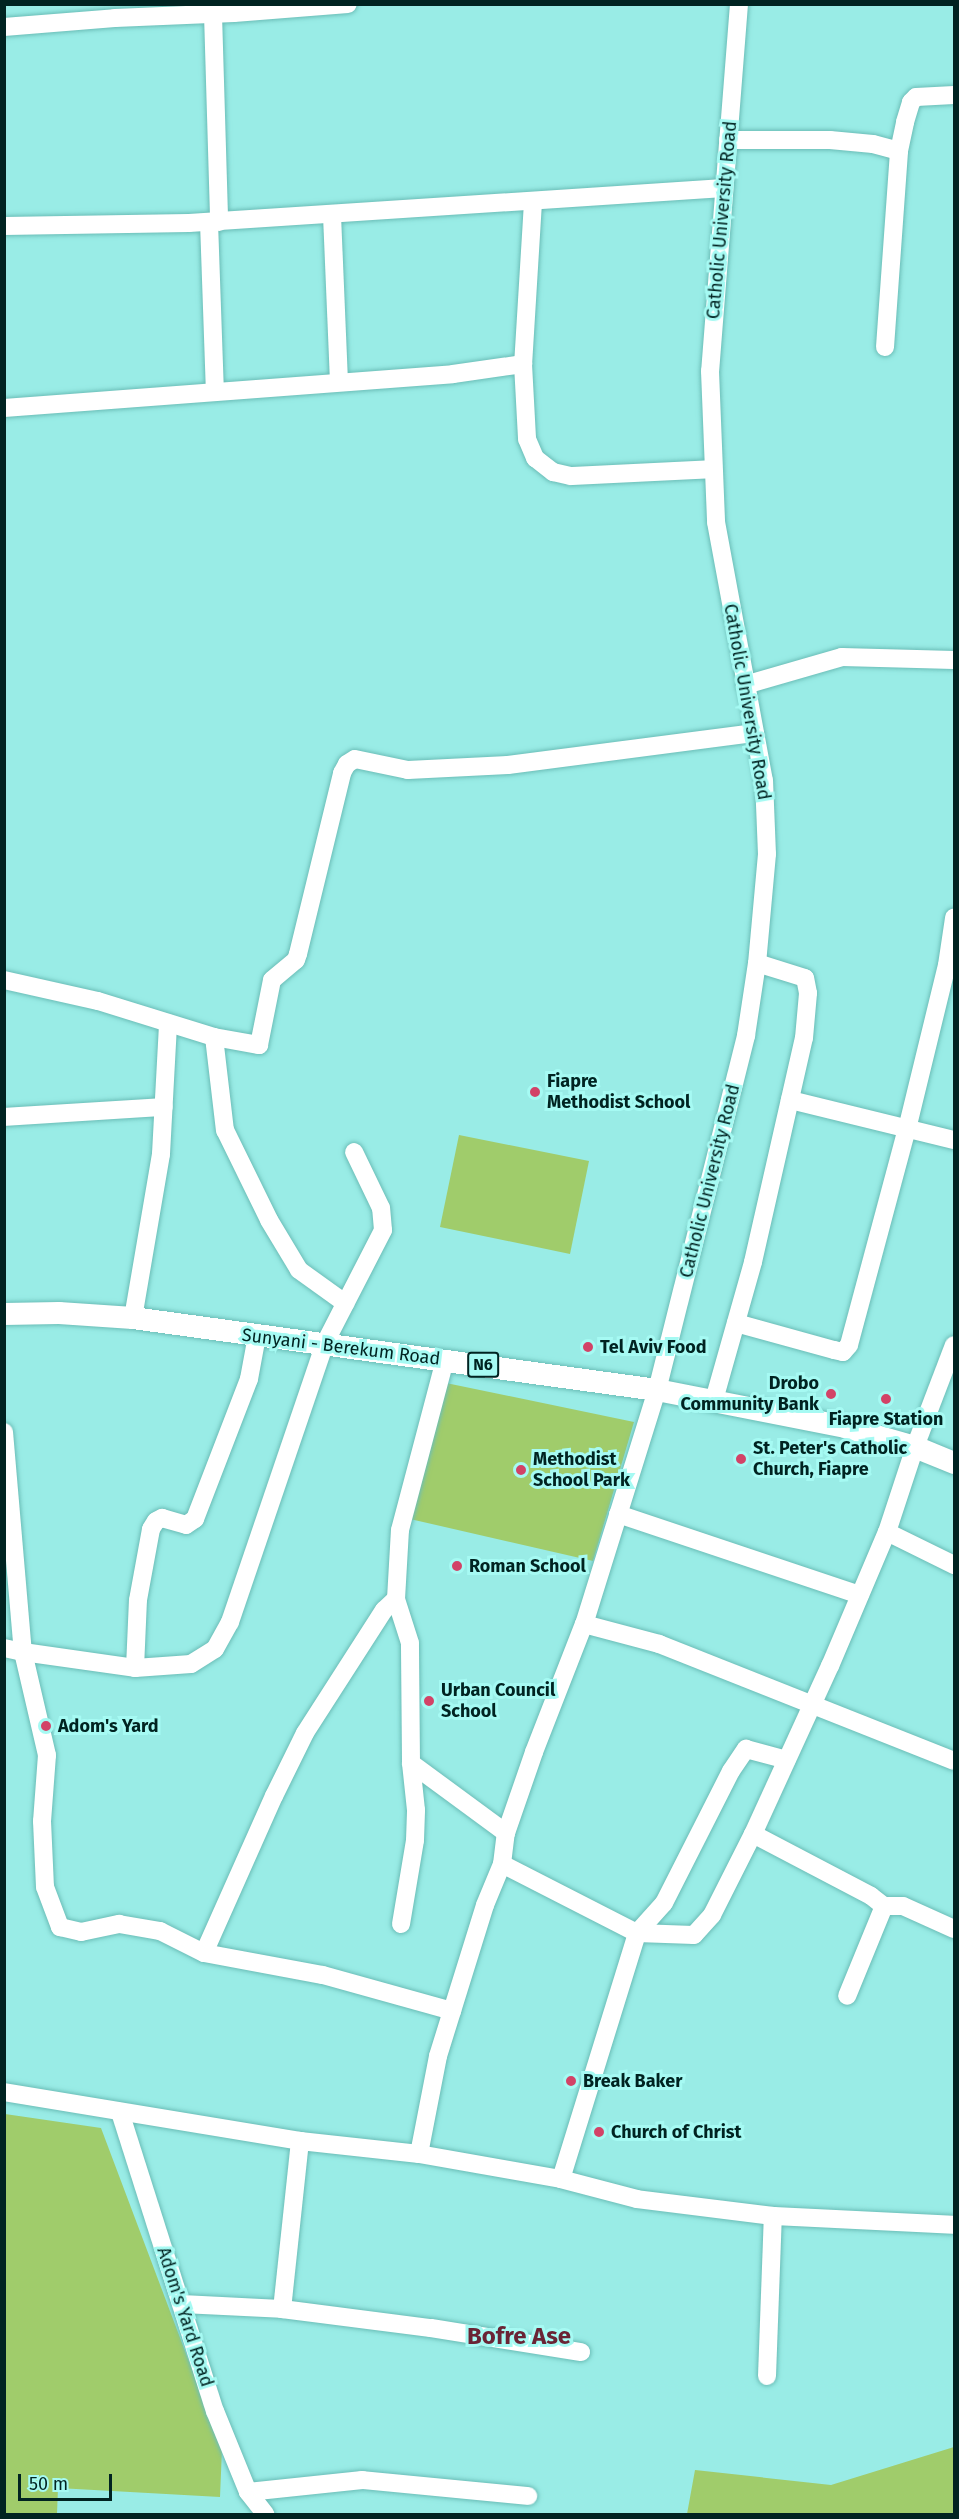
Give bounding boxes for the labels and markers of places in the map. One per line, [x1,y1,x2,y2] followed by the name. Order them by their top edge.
[547,1071,690,1114] place label: Fiapre Methodist School
[528,1085,542,1099] marker: Fiapre Methodist School
[600,1336,707,1358] place label: Tel Aviv Food
[581,1340,595,1354] marker: Tel Aviv Food
[681,1373,819,1416] place label: Drobo Community Bank
[824,1387,838,1401] marker: Drobo Community Bank
[879,1392,893,1406] marker: Fiapre Station
[829,1408,943,1430] place label: Fiapre Station
[753,1438,907,1480] place label: St. Peter's Catholic Church, Fiapre
[533,1449,630,1492] place label: Methodist School Park
[734,1452,748,1466] marker: St. Peter's Catholic Church, Fiapre
[514,1463,528,1477] marker: Methodist School Park
[469,1555,586,1577] place label: Roman School
[450,1559,464,1573] marker: Roman School
[441,1680,555,1722] place label: Urban Council School
[422,1694,436,1708] marker: Urban Council School
[58,1715,159,1737] place label: Adom's Yard
[39,1719,53,1733] marker: Adom's Yard
[583,2070,682,2092] place label: Break Baker
[564,2074,578,2088] marker: Break Baker
[611,2121,741,2143] place label: Church of Christ
[592,2125,606,2139] marker: Church of Christ

